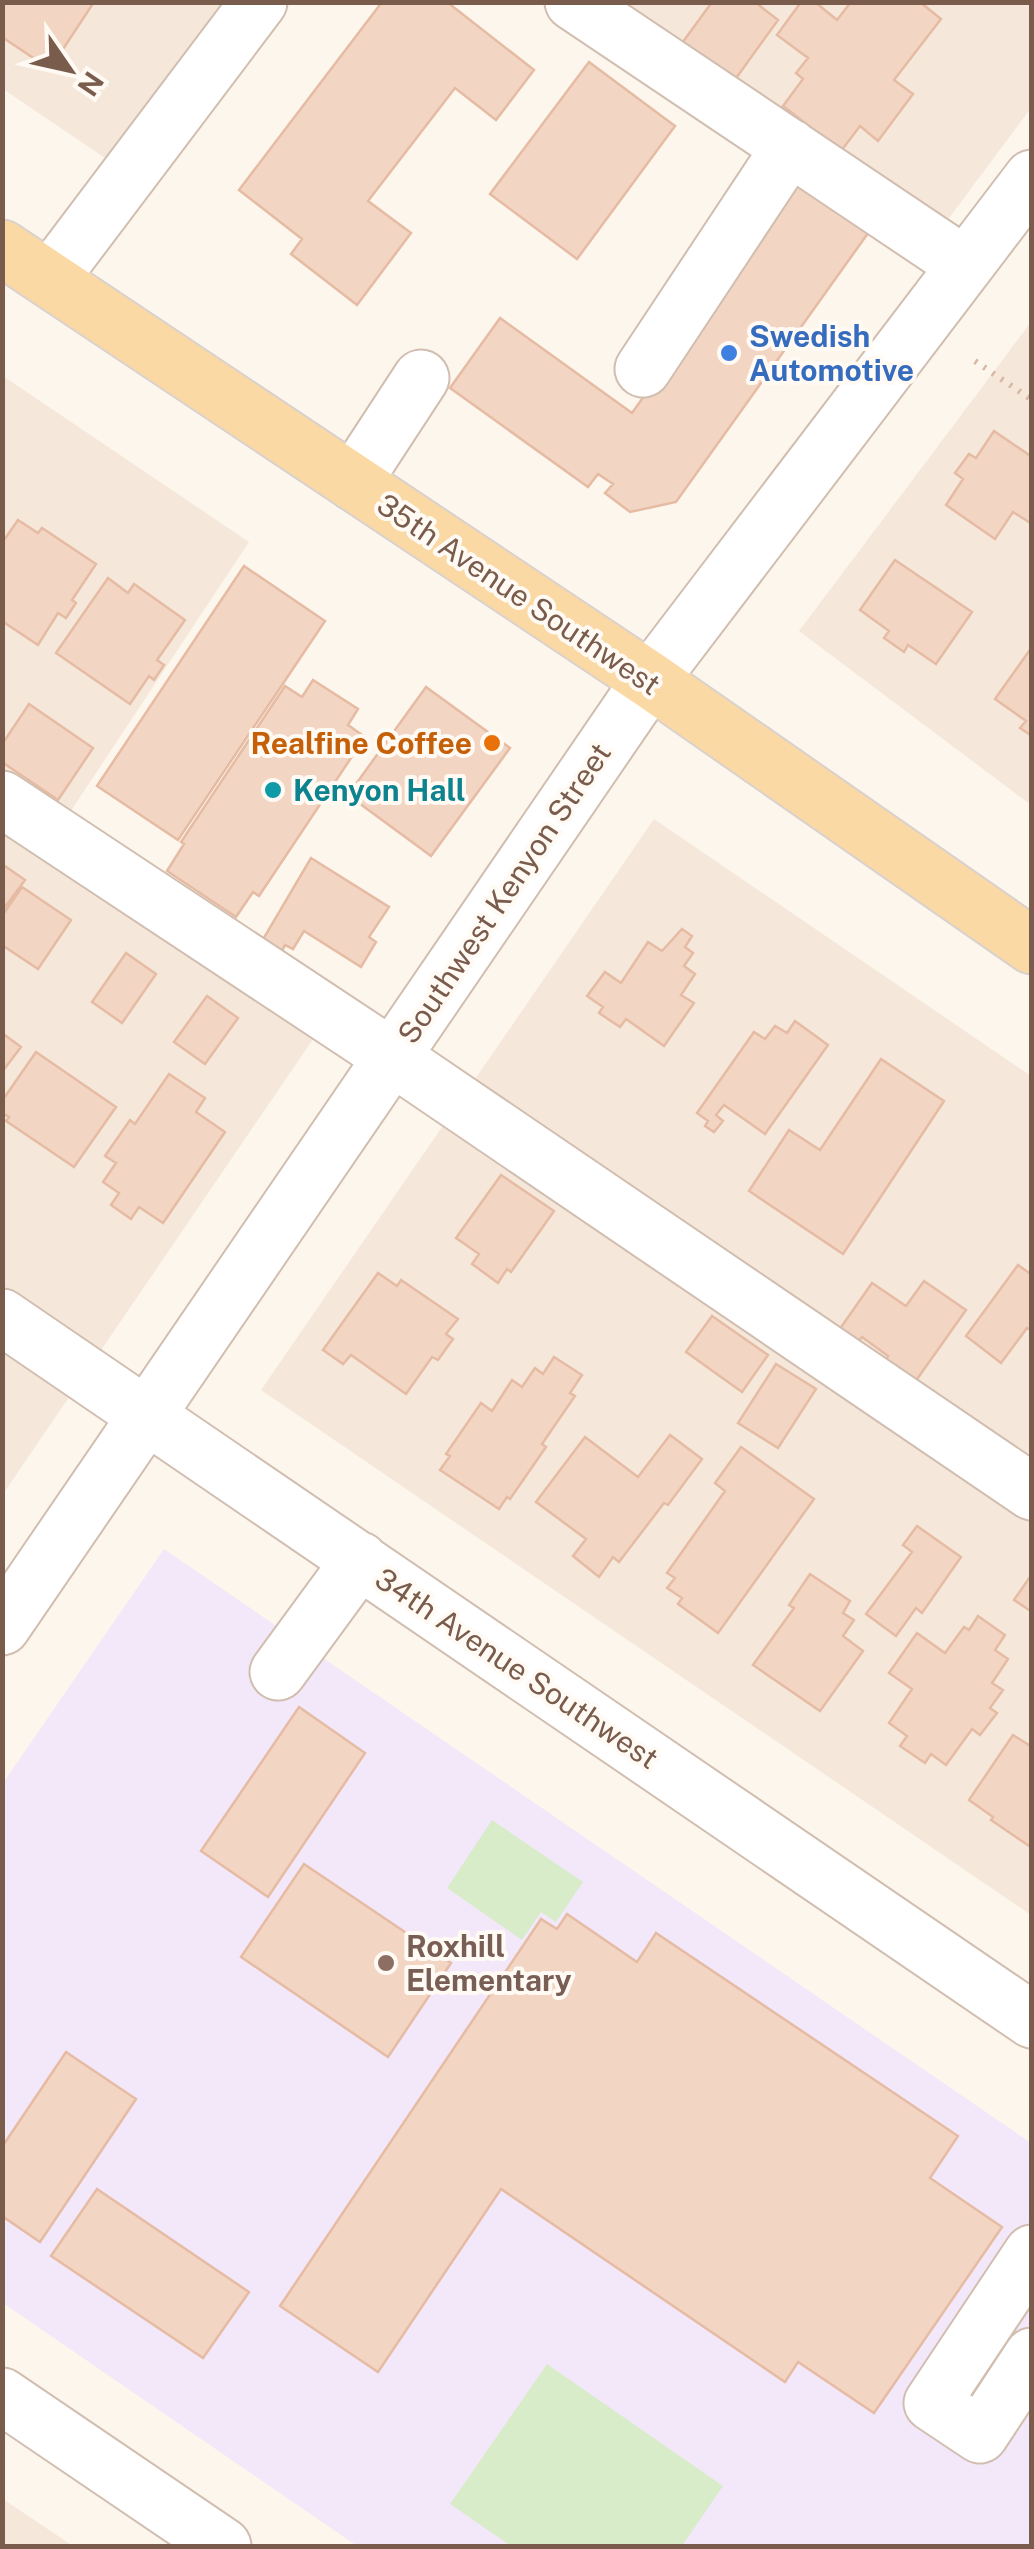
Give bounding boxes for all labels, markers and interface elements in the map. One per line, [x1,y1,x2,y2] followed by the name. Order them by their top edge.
[20,20,120,120] north arrow
[71,66,111,103] text: N
[749,318,914,388] place label: Swedish Automotive
[718,342,740,364] marker: Swedish Automotive
[371,486,667,702] street label: 35th Avenue Southwest
[251,725,472,761] place label: Realfine Coffee
[481,732,503,754] marker: Realfine Coffee
[390,736,618,1050] street label: Southwest Kenyon Street
[293,772,466,808] place label: Kenyon Hall
[262,779,284,801] marker: Kenyon Hall
[369,1560,665,1776] street label: 34th Avenue Southwest
[406,1928,572,1998] place label: Roxhill Elementary
[375,1952,397,1974] marker: Roxhill Elementary

